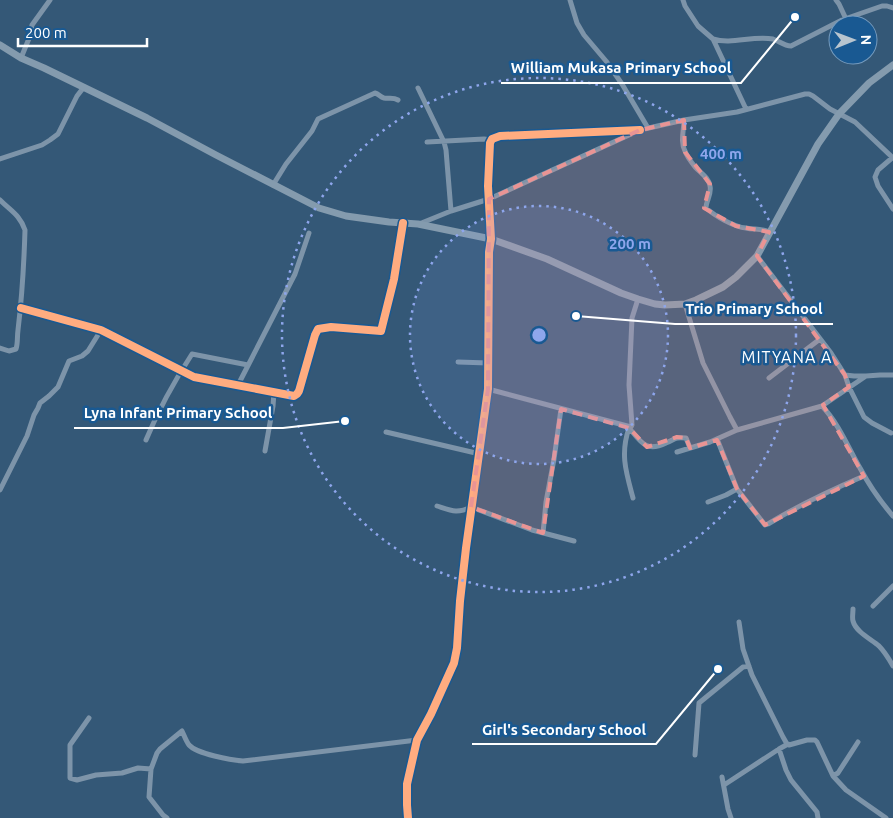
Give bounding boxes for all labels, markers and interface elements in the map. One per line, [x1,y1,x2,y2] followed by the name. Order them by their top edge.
[18,15,146,47] scale bar
[828,15,878,65] north arrow
[25,24,67,41] text: 200 m
[858,34,874,45] text: N
[501,53,741,83] callout: William Mukasa Primary School
[511,59,732,76] text: William Mukasa Primary School
[700,145,742,162] text: 400 m
[609,235,651,252] text: 200 m
[675,294,833,324] callout: Trio Primary School
[685,300,823,317] text: Trio Primary School
[530,326,548,344] centre of rings
[742,348,832,366] district label: MITYANA A
[74,398,283,428] callout: Lyna Infant Primary School
[84,404,273,421] text: Lyna Infant Primary School
[472,714,656,744] callout: Girl's Secondary School
[482,721,647,738] text: Girl's Secondary School

